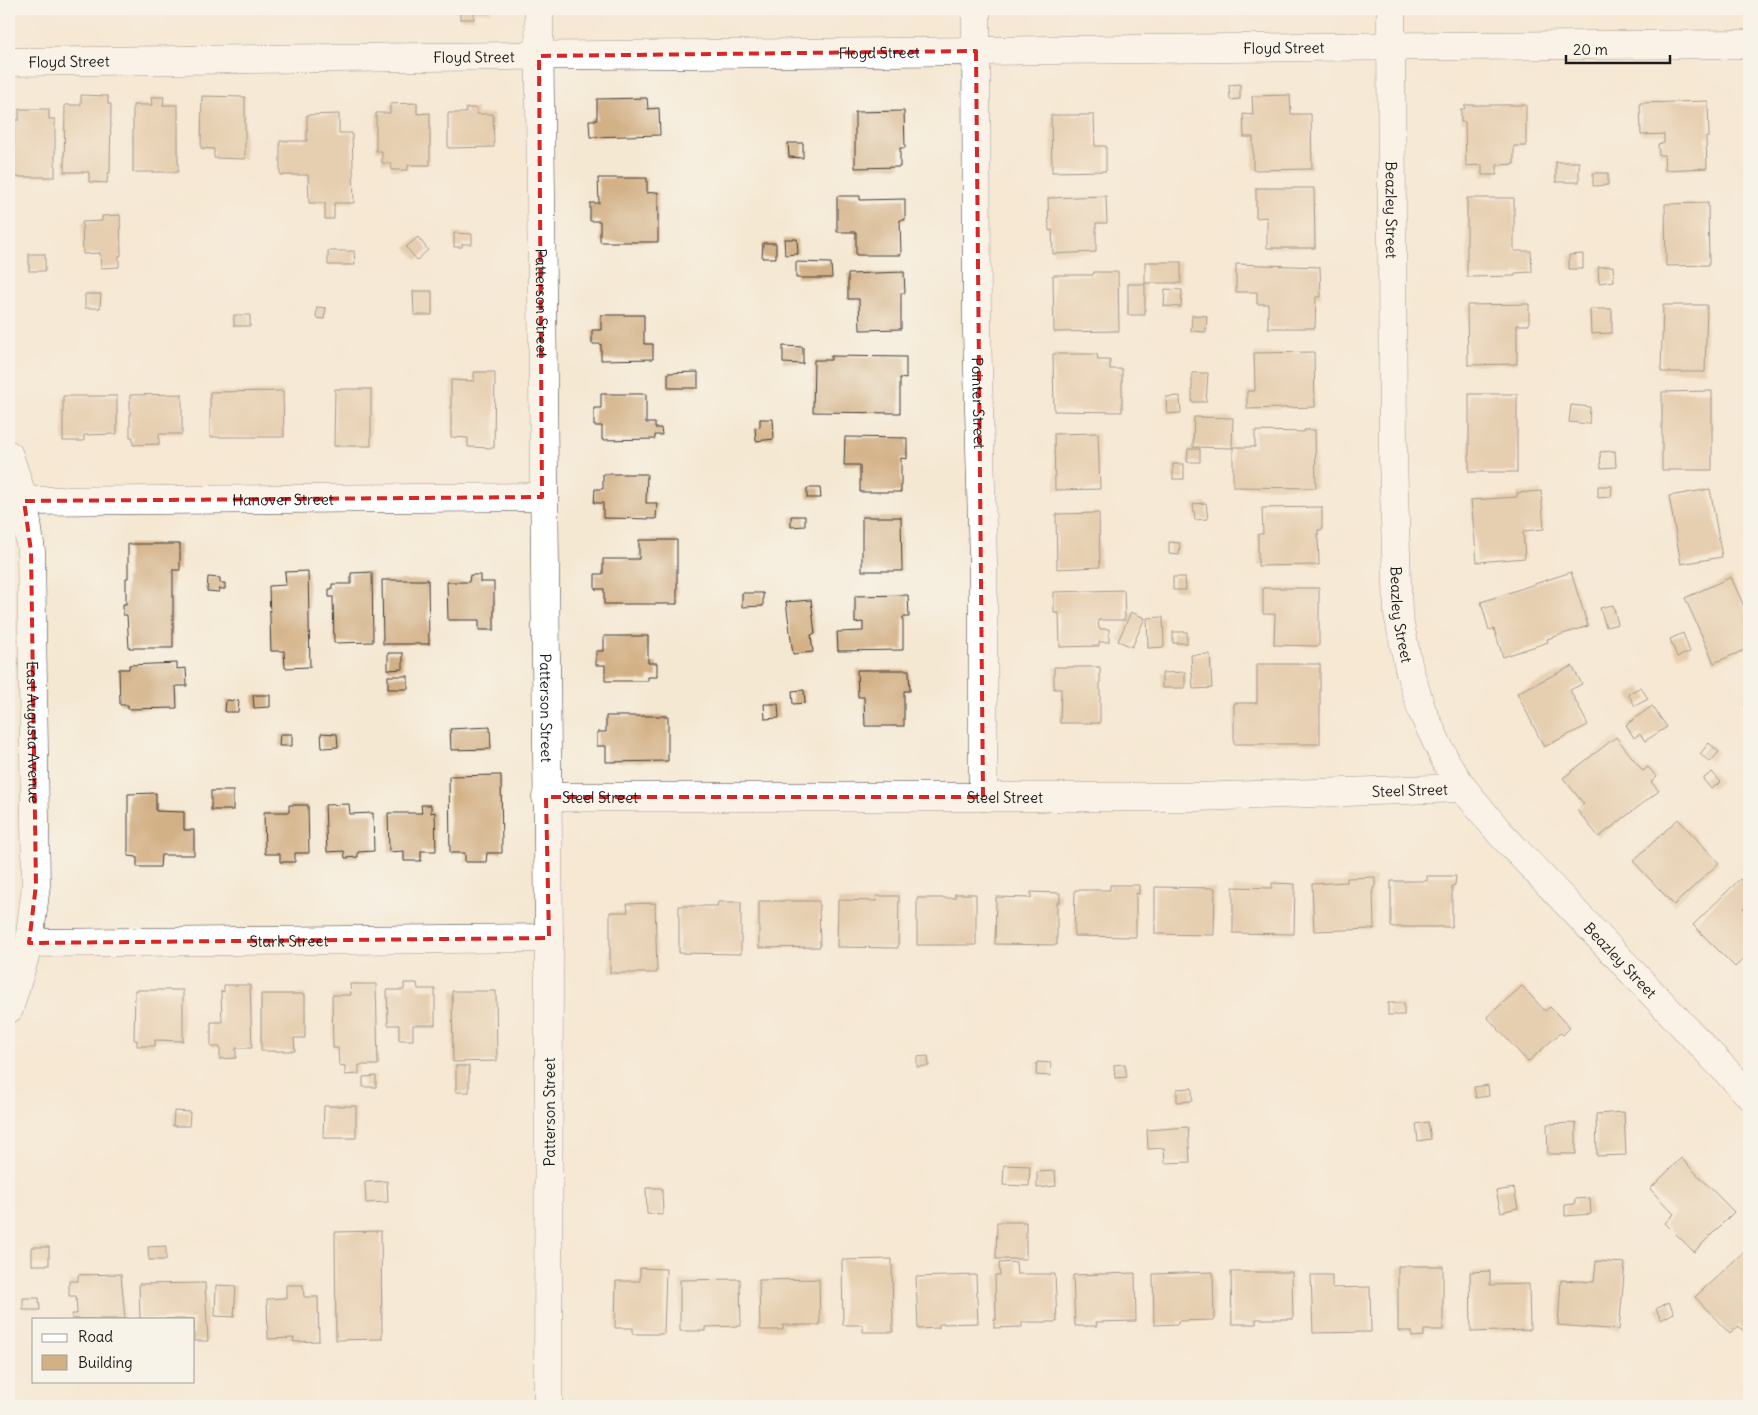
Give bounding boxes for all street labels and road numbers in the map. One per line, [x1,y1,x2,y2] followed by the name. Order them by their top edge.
[1243,37,1325,57] street label: Floyd Street
[838,42,920,62] street label: Floyd Street
[433,47,515,66] street label: Floyd Street
[28,51,110,71] street label: Floyd Street
[1382,161,1402,259] street label: Beazley Street
[532,248,552,358] street label: Patterson Street
[968,357,990,449] street label: Pointer Street
[232,489,334,509] street label: Hanover Street
[1387,566,1417,664] street label: Beazley Street
[536,653,557,763] street label: Patterson Street
[23,661,44,804] street label: East Augusta Avenue
[1371,779,1448,801] street label: Steel Street
[562,788,638,807] street label: Steel Street
[967,788,1043,807] street label: Steel Street
[1580,918,1661,1002] street label: Beazley Street
[249,931,329,950] street label: Stark Street
[540,1058,559,1166] street label: Patterson Street

